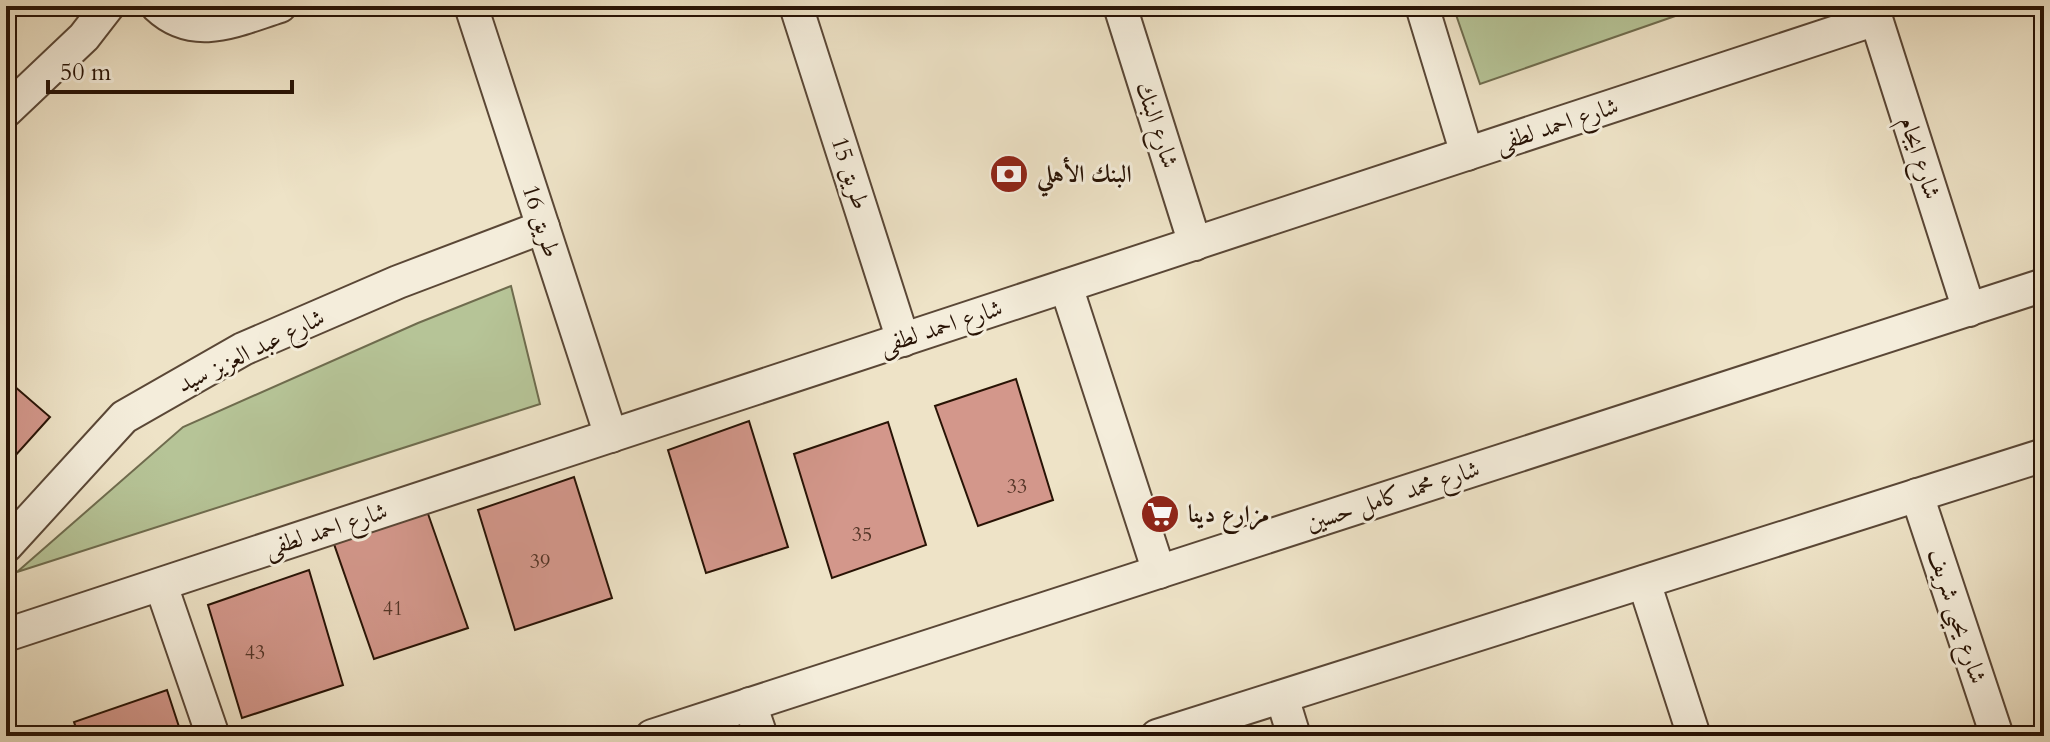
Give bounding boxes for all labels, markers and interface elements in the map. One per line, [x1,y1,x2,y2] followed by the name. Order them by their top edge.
[48,44,292,94] scale bar
[60,56,112,89] text: 50 m
[1125,78,1186,173] street label: شارع البنك
[1491,90,1624,163] street label: شارع احمد لطفى
[1887,112,1949,205] street label: شارع ايجام
[823,132,877,214] street label: طريق 15
[988,153,1030,195] bank icon: البنك الأهلي
[1036,156,1132,197] place label: البنك الأهلي
[514,180,568,262] street label: طريق 16
[875,292,1008,365] street label: شارع احمد لطفى
[172,301,332,404] street label: شارع عبد العزيز سيد
[1302,452,1485,542] street label: شارع محمد كامل حسين
[1007,473,1027,500] house number: 33
[1139,493,1181,535] supermarket icon: مزارع دينا
[260,495,393,568] street label: شارع احمد لطفى
[1188,498,1269,534] place label: مزارع دينا
[852,521,872,548] house number: 35
[1917,544,1994,689] street label: شارع يحيى شريف
[530,548,550,575] house number: 39
[383,595,403,622] house number: 41
[245,639,265,666] house number: 43

